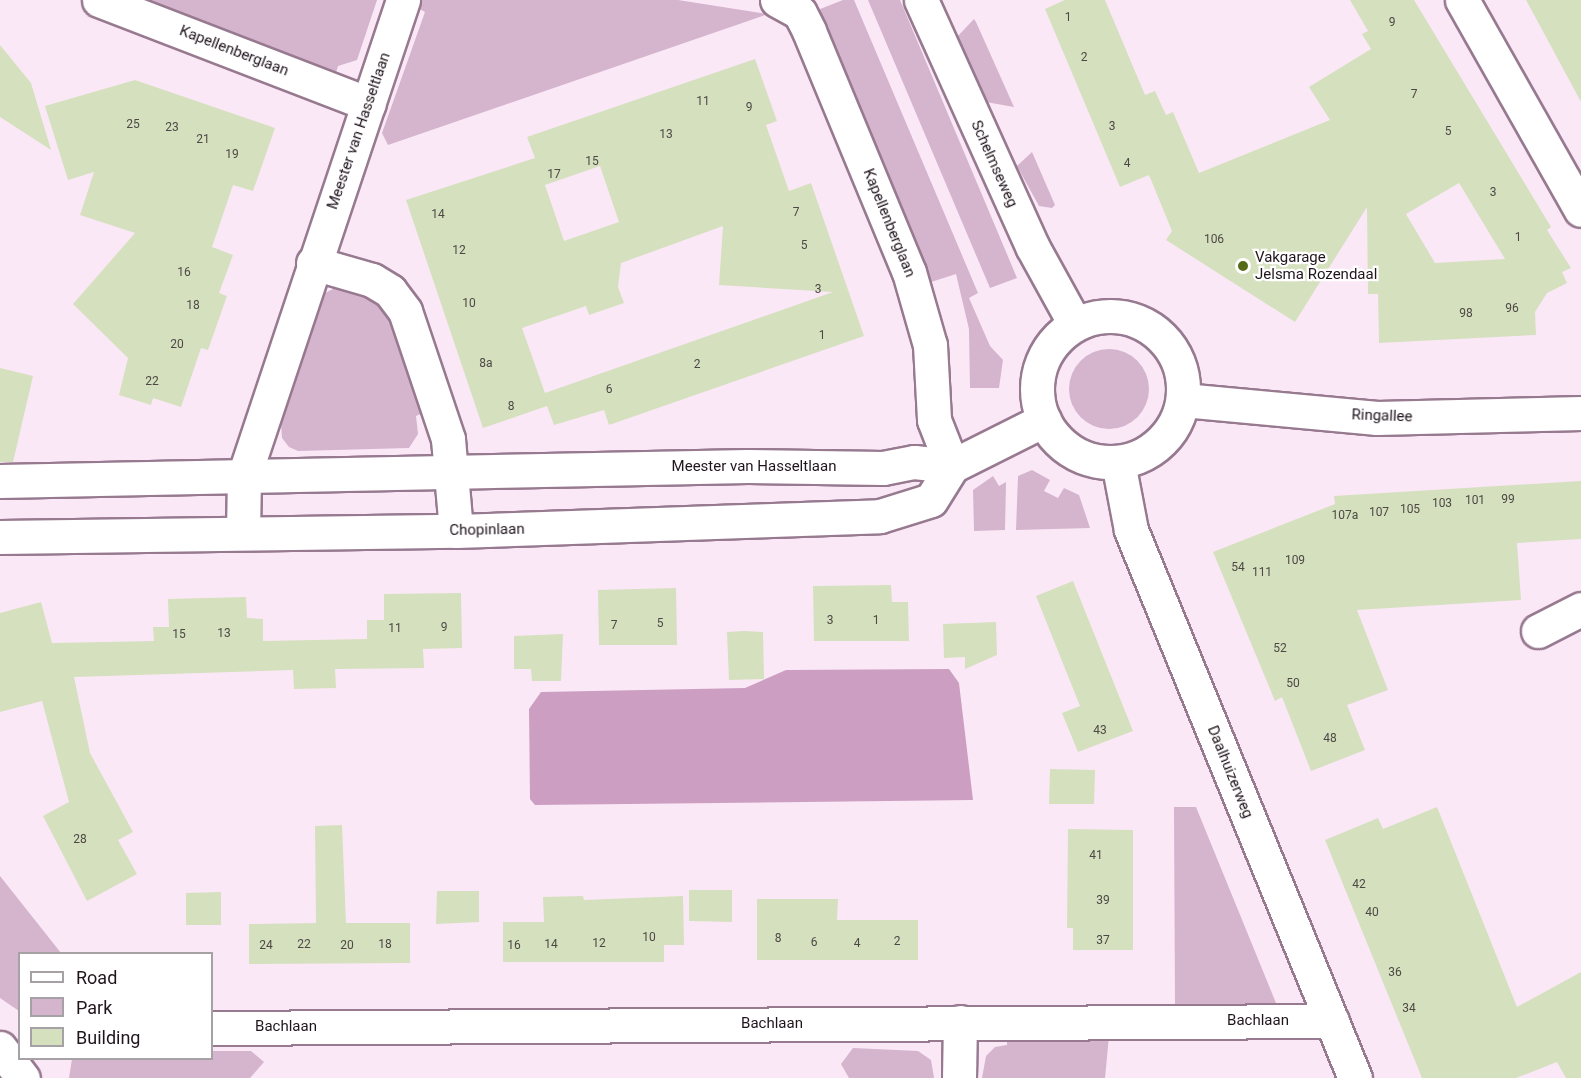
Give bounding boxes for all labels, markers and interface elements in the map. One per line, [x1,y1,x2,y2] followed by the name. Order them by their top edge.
[1065,11,1071,25] house number: 1
[1389,16,1395,30] house number: 9
[177,22,291,80] street label: Kapellenberglaan
[324,50,394,212] street label: Meester van Hasseltlaan
[1081,51,1087,65] house number: 2
[1411,88,1417,102] house number: 7
[696,95,710,109] house number: 11
[746,101,752,115] house number: 9
[126,118,140,132] house number: 25
[967,118,1021,210] street label: Schelmseweg
[1109,120,1115,134] house number: 3
[165,121,179,135] house number: 23
[1445,125,1451,139] house number: 5
[659,128,673,142] house number: 13
[196,133,210,147] house number: 21
[225,148,239,162] house number: 19
[585,155,599,169] house number: 15
[1124,157,1130,171] house number: 4
[859,166,919,280] street label: Kapellenberglaan
[547,168,561,182] house number: 17
[1490,186,1496,200] house number: 3
[793,206,799,220] house number: 7
[431,208,445,222] house number: 14
[1515,231,1521,245] house number: 1
[1204,233,1224,247] house number: 106
[801,239,807,253] house number: 5
[452,244,466,258] house number: 12
[1255,248,1377,283] place label: Vakgarage Jelsma Rozendaal
[1236,259,1250,273] marker: Vakgarage Jelsma Rozendaal
[177,266,191,280] house number: 16
[815,283,821,297] house number: 3
[462,297,476,311] house number: 10
[186,299,200,313] house number: 18
[1505,302,1519,316] house number: 96
[1459,307,1473,321] house number: 98
[819,329,825,343] house number: 1
[170,338,184,352] house number: 20
[479,357,493,371] house number: 8a
[694,358,700,372] house number: 2
[145,375,159,389] house number: 22
[606,383,612,397] house number: 6
[508,400,514,414] house number: 8
[1351,406,1413,426] street label: Ringallee
[672,458,836,476] street label: Meester van Hasseltlaan
[1501,493,1515,507] house number: 99
[1465,494,1485,508] house number: 101
[1432,497,1452,511] house number: 103
[1400,503,1420,517] house number: 105
[1369,506,1389,520] house number: 107
[1332,509,1358,523] house number: 107a
[449,520,525,540] street label: Chopinlaan
[1285,554,1305,568] house number: 109
[1231,561,1245,575] house number: 54
[1252,566,1272,580] house number: 111
[827,614,833,628] house number: 3
[873,614,879,628] house number: 1
[657,617,663,631] house number: 5
[611,619,617,633] house number: 7
[441,621,447,635] house number: 9
[388,622,402,636] house number: 11
[217,627,231,641] house number: 13
[172,628,186,642] house number: 15
[1273,642,1287,656] house number: 52
[1286,677,1300,691] house number: 50
[1203,723,1257,821] street label: Daalhuizerweg
[1093,724,1107,738] house number: 43
[1323,732,1337,746] house number: 48
[73,833,87,847] house number: 28
[1089,849,1103,863] house number: 41
[1352,878,1366,892] house number: 42
[1096,894,1110,908] house number: 39
[1365,906,1379,920] house number: 40
[642,931,656,945] house number: 10
[775,932,781,946] house number: 8
[1096,934,1110,948] house number: 37
[894,935,900,949] house number: 2
[811,936,817,950] house number: 6
[592,937,606,951] house number: 12
[854,937,860,951] house number: 4
[297,938,311,952] house number: 22
[378,938,392,952] house number: 18
[544,938,558,952] house number: 14
[259,939,273,953] house number: 24
[340,939,354,953] house number: 20
[507,939,521,953] house number: 16
[18,952,213,1060] legend
[1388,966,1402,980] house number: 36
[76,967,117,988] text: Road
[76,997,112,1018] text: Park
[1402,1002,1416,1016] house number: 34
[1227,1012,1289,1030] street label: Bachlaan
[741,1015,803,1033] street label: Bachlaan
[255,1018,317,1036] street label: Bachlaan
[76,1027,140,1048] text: Building

